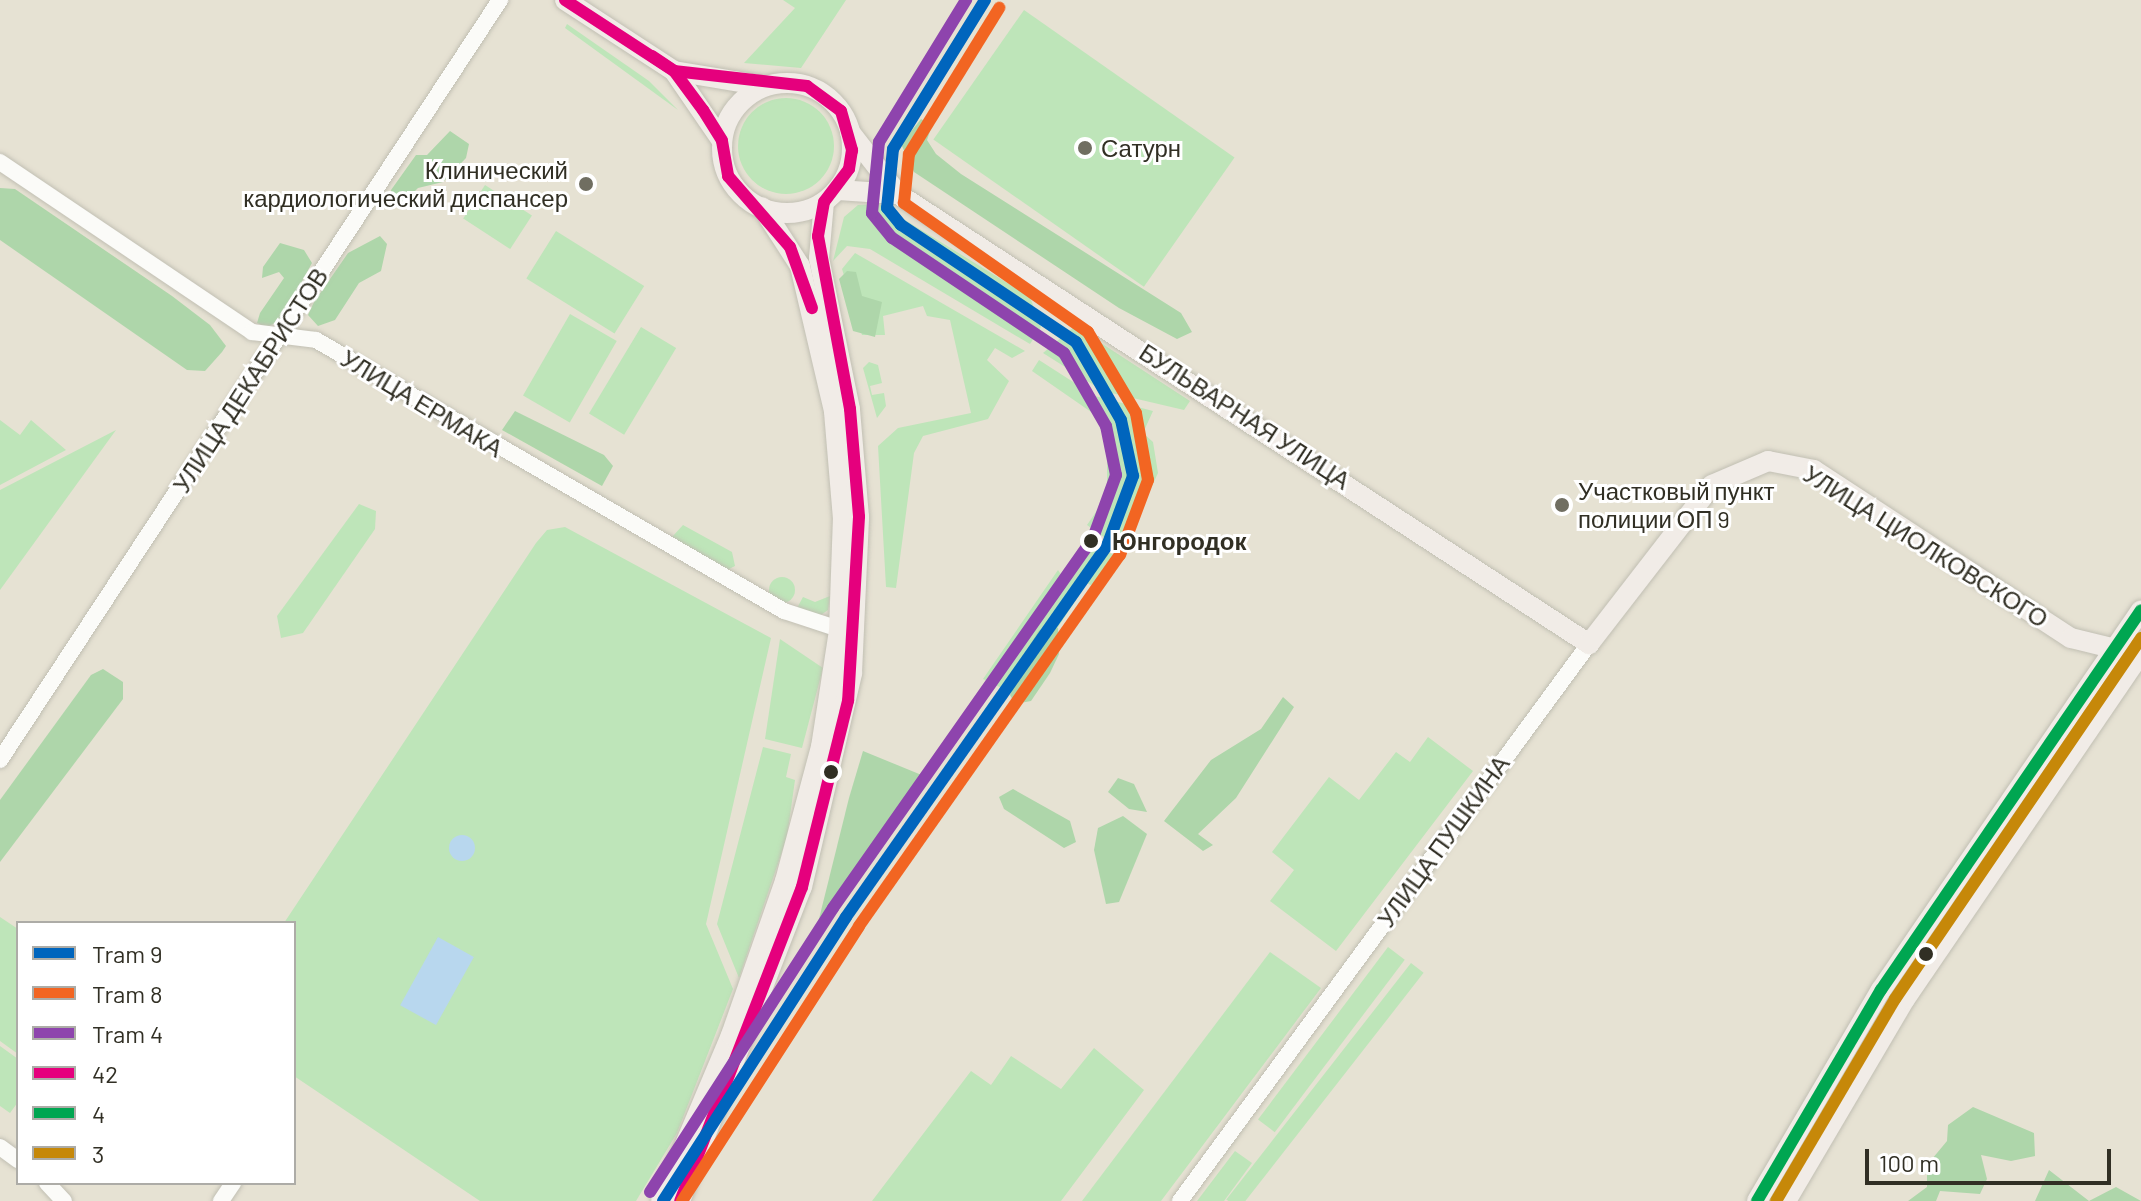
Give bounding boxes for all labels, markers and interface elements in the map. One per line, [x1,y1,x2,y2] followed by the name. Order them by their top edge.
[1101,134,1181,162] place label: Сатурн
[1076,139,1094,157] marker: Сатурн
[243,156,568,212] place label: Клинический кардиологический диспансер
[575,173,597,195] marker: Клинический кардиологический диспансер
[167,262,333,498] street label: УЛИЦА ДЕКАБРИСТОВ
[1134,337,1356,495] street label: БУЛЬВАРНАЯ УЛИЦА
[336,343,508,463] street label: УЛИЦА ЕРМАКА
[1798,459,2054,633] street label: УЛИЦА ЦИОЛКОВСКОГО
[1578,477,1774,533] place label: Участковый пункт полиции ОП 9
[1553,496,1571,514] marker: Участковый пункт полиции ОП 9
[1077,527,1105,555] marker: Юнгородок
[1112,527,1246,555] place label: Юнгородок
[1371,750,1515,932] street label: УЛИЦА ПУШКИНА
[823,764,839,780] unlabelled marker
[16,921,296,1185] legend
[92,939,163,968] text: Tram 9
[1918,946,1934,962] unlabelled marker
[92,979,163,1008] text: Tram 8
[92,1019,163,1048] text: Tram 4
[92,1059,118,1088] text: 42
[92,1099,105,1128] text: 4
[1869,1133,2115,1183] scale bar
[92,1139,104,1168] text: 3
[1879,1148,1939,1177] text: 100 m

